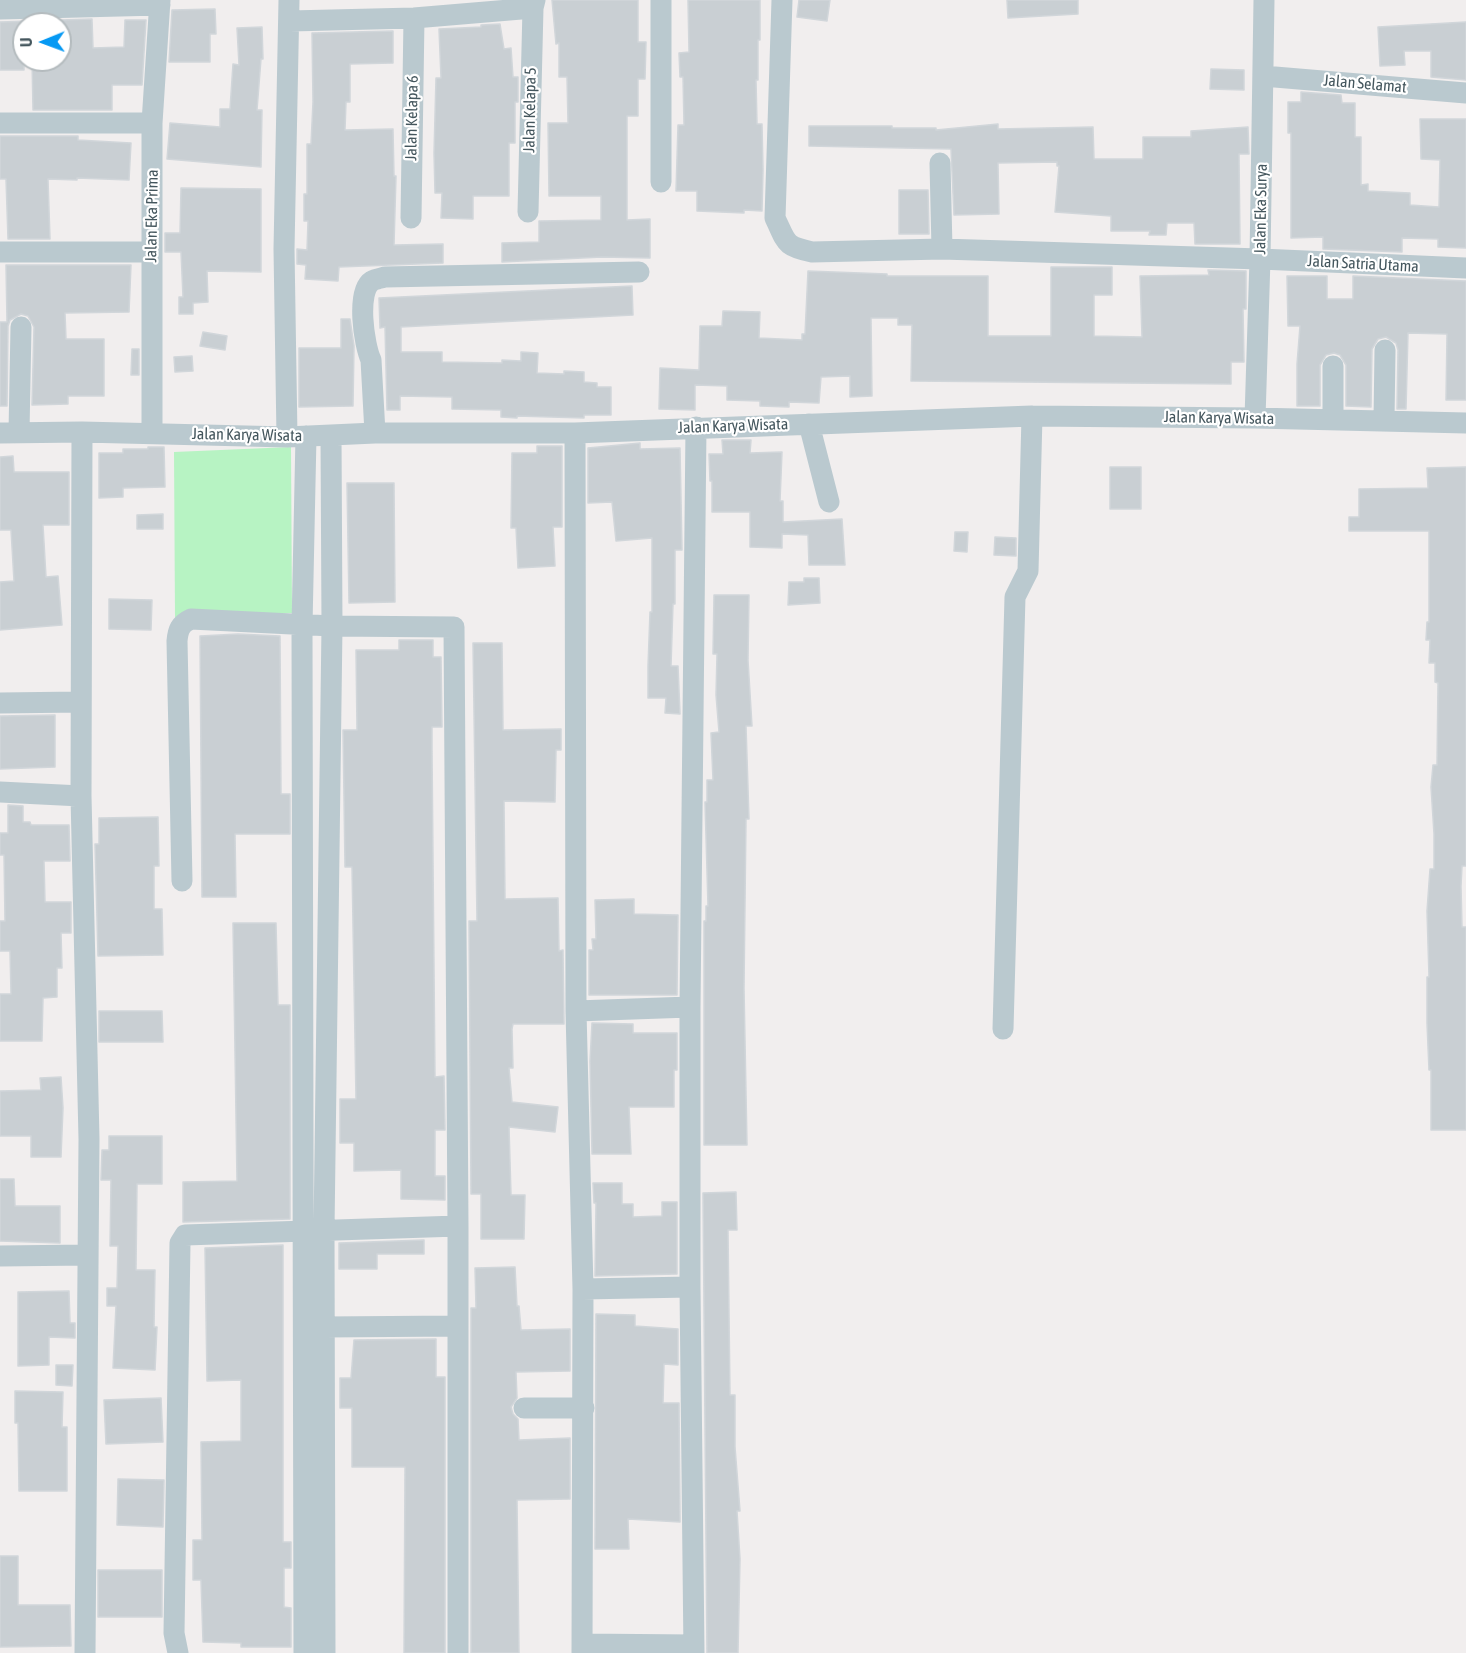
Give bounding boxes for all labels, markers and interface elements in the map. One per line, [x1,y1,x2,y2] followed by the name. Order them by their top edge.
[12,12,72,72] north arrow
[17,37,35,47] text: U
[520,67,540,153] street label: Jalan Kelapa 5
[1323,71,1407,97] street label: Jalan Selamat
[402,75,422,161] street label: Jalan Kelapa 6
[1251,163,1271,255] street label: Jalan Eka Surya
[142,169,162,263] street label: Jalan Eka Prima
[1307,251,1419,277] street label: Jalan Satria Utama
[1164,407,1274,429] street label: Jalan Karya Wisata
[678,414,788,438] street label: Jalan Karya Wisata
[192,424,302,446] street label: Jalan Karya Wisata

